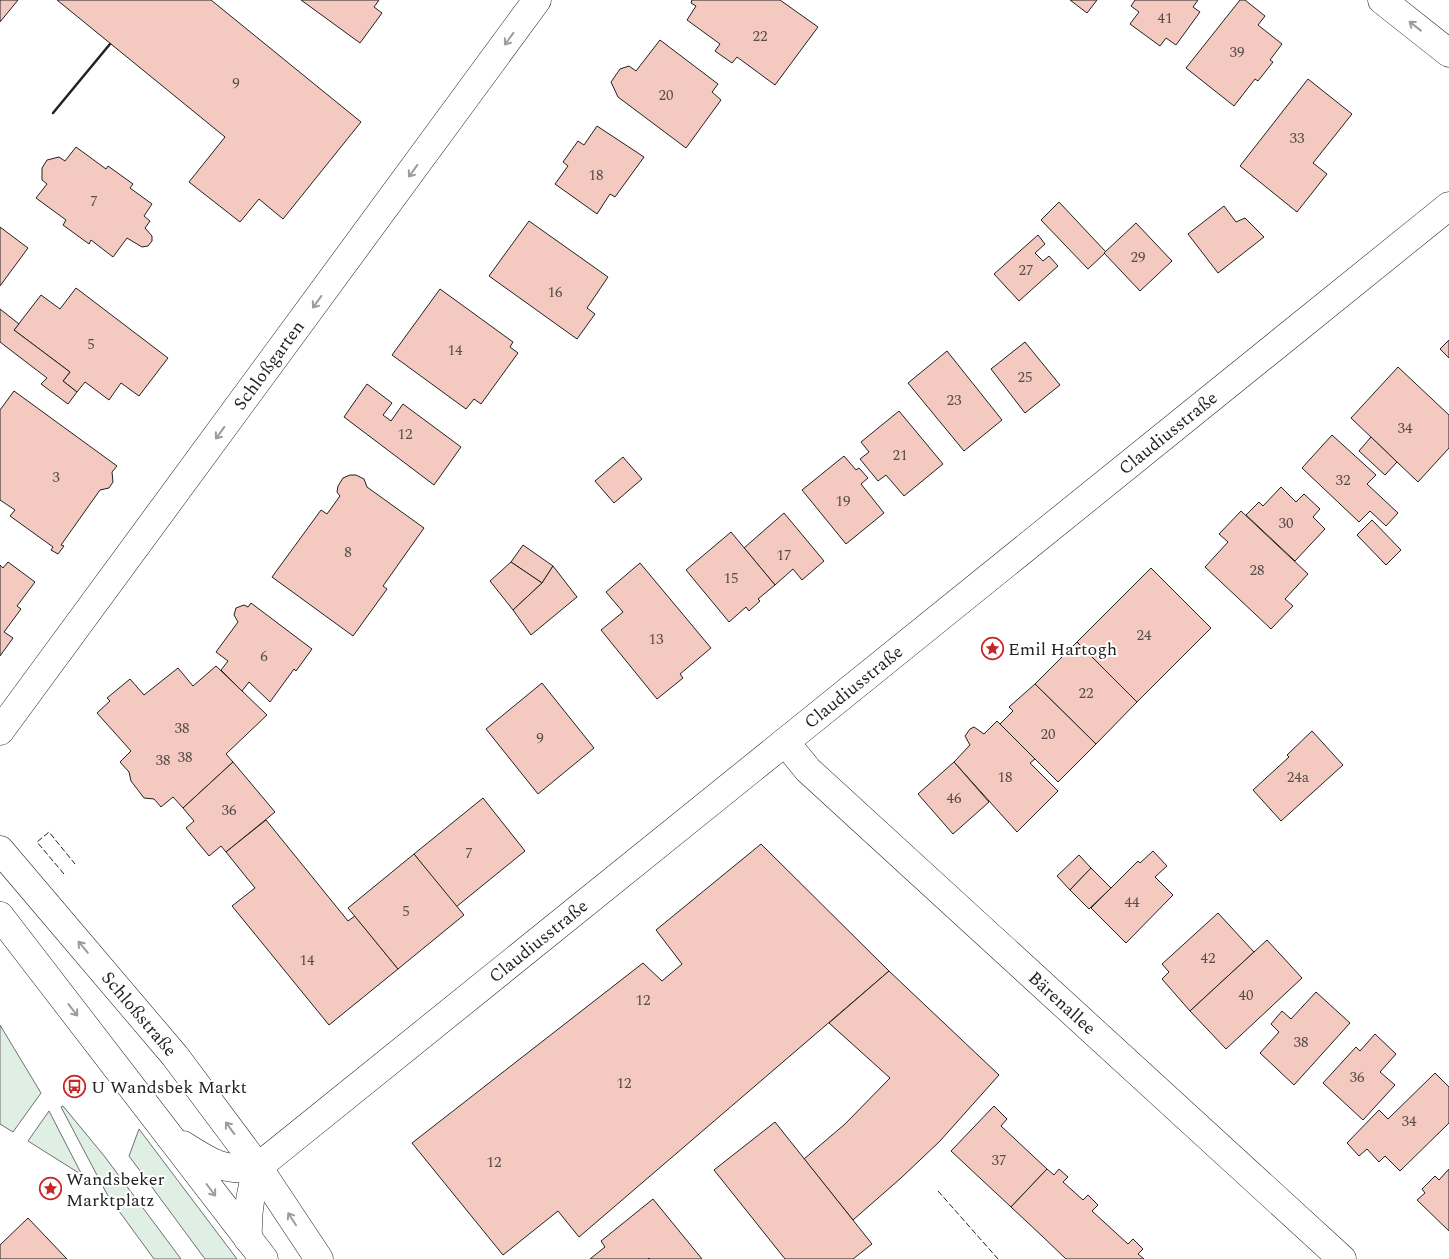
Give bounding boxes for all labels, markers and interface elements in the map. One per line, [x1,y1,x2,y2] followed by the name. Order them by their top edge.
[1157,7,1173,30] house number: 41
[1409,21,1422,32] one-way arrow
[752,25,768,48] house number: 22
[503,32,514,45] one-way arrow
[1229,41,1245,64] house number: 39
[232,72,240,95] house number: 9
[658,84,674,107] house number: 20
[1289,127,1305,150] house number: 33
[408,164,418,178] one-way arrow
[588,164,604,187] house number: 18
[90,190,98,213] house number: 7
[1130,246,1146,269] house number: 29
[1018,259,1034,282] house number: 27
[547,281,563,304] house number: 16
[312,295,322,309] one-way arrow
[227,315,311,416] street label: Schloßgarten
[87,333,95,356] house number: 5
[447,339,463,362] house number: 14
[1017,366,1033,389] house number: 25
[1113,385,1224,482] street label: Claudiusstraße
[946,389,962,412] house number: 23
[1397,417,1413,440] house number: 34
[397,423,413,446] house number: 12
[215,425,225,439] one-way arrow
[892,444,908,467] house number: 21
[52,466,60,489] house number: 3
[1335,469,1351,492] house number: 32
[835,490,851,513] house number: 19
[1278,512,1294,535] house number: 30
[344,541,352,564] house number: 8
[776,544,792,567] house number: 17
[1249,559,1265,582] house number: 28
[723,567,739,590] house number: 15
[1136,624,1152,647] house number: 24
[648,628,664,651] house number: 13
[1008,636,1117,663] place label: Emil Hartogh
[980,637,1004,661] place icon: Emil Hartogh
[798,639,909,735] street label: Claudiusstraße
[260,645,268,668] house number: 6
[1078,682,1094,705] house number: 22
[174,717,190,740] house number: 38
[1040,723,1056,746] house number: 20
[536,727,544,750] house number: 9
[177,746,193,769] house number: 38
[155,749,171,772] house number: 38
[997,766,1013,789] house number: 18
[1287,766,1310,789] house number: 24a
[946,787,962,810] house number: 46
[221,799,237,822] house number: 36
[465,842,473,865] house number: 7
[1124,891,1140,914] house number: 44
[483,893,594,990] street label: Claudiusstraße
[402,900,410,923] house number: 5
[77,941,89,954] one-way arrow
[1200,947,1216,970] house number: 42
[299,949,315,972] house number: 14
[95,965,183,1063] street label: Schloßstraße
[1022,965,1102,1041] street label: Bärenallee
[1238,984,1254,1007] house number: 40
[635,989,651,1012] house number: 12
[67,1003,78,1016] one-way arrow
[1293,1031,1309,1054] house number: 38
[1349,1066,1365,1089] house number: 36
[616,1072,632,1095] house number: 12
[91,1074,247,1101] place label: U Wandsbek Markt
[63,1075,87,1099] bus stop icon: U Wandsbek Markt
[1401,1110,1417,1133] house number: 34
[224,1122,235,1135] one-way arrow
[991,1149,1007,1172] house number: 37
[486,1151,502,1174] house number: 12
[66,1166,165,1214] place label: Wandsbeker Marktplatz
[38,1177,62,1201] place icon: Wandsbeker Marktplatz
[206,1183,217,1196] one-way arrow
[286,1212,296,1226] one-way arrow

